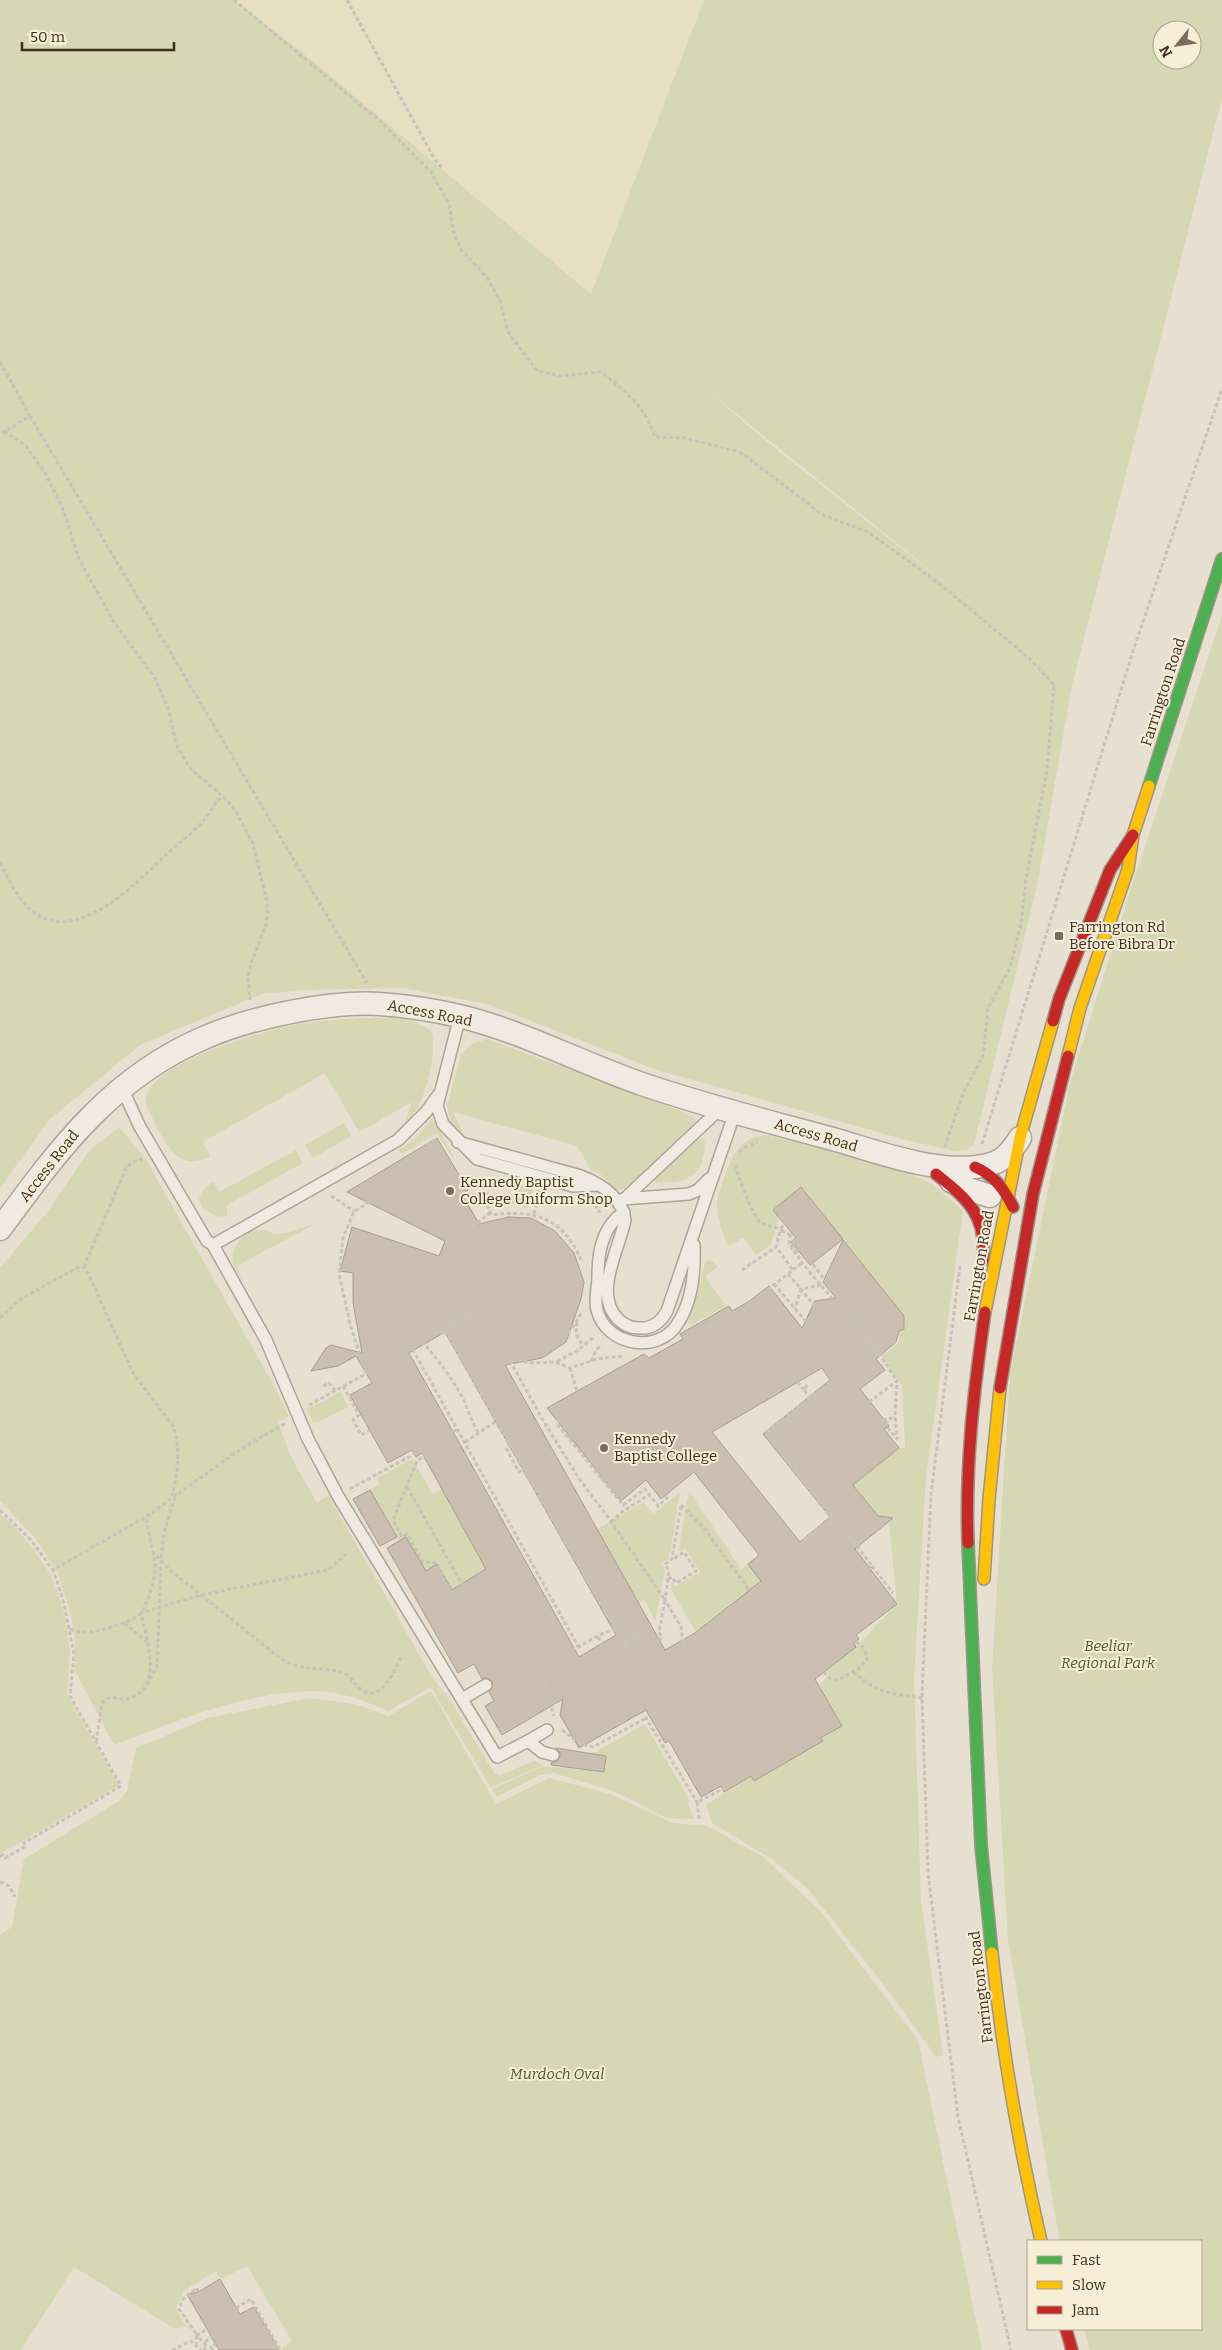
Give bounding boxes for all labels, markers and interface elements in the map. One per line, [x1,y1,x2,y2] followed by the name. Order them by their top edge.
[22,20,175,52] scale bar
[1152,20,1202,70] north arrow
[30,28,66,46] text: 50 m
[1156,42,1176,60] text: N
[1137,635,1189,748] street label: Farrington Road
[1069,918,1175,953] place label: Farrington Rd Before Bibra Dr
[1053,930,1065,942] marker: Farrington Rd Before Bibra Dr
[386,996,474,1030] street label: Access Road
[772,1114,860,1156] street label: Access Road
[15,1126,83,1205] street label: Access Road
[460,1173,613,1208] place label: Kennedy Baptist College Uniform Shop
[444,1185,456,1197] marker: Kennedy Baptist College Uniform Shop
[960,1209,998,1323] street label: Farrington Road
[614,1430,717,1465] place label: Kennedy Baptist College
[598,1442,610,1454] marker: Kennedy Baptist College
[1061,1637,1156,1672] park label: Beeliar Regional Park
[965,1930,997,2044] street label: Farrington Road
[510,2065,604,2083] park label: Murdoch Oval
[1027,2240,1202,2330] legend
[1072,2251,1101,2269] text: Fast
[1072,2276,1107,2294] text: Slow
[1071,2301,1100,2319] text: Jam

